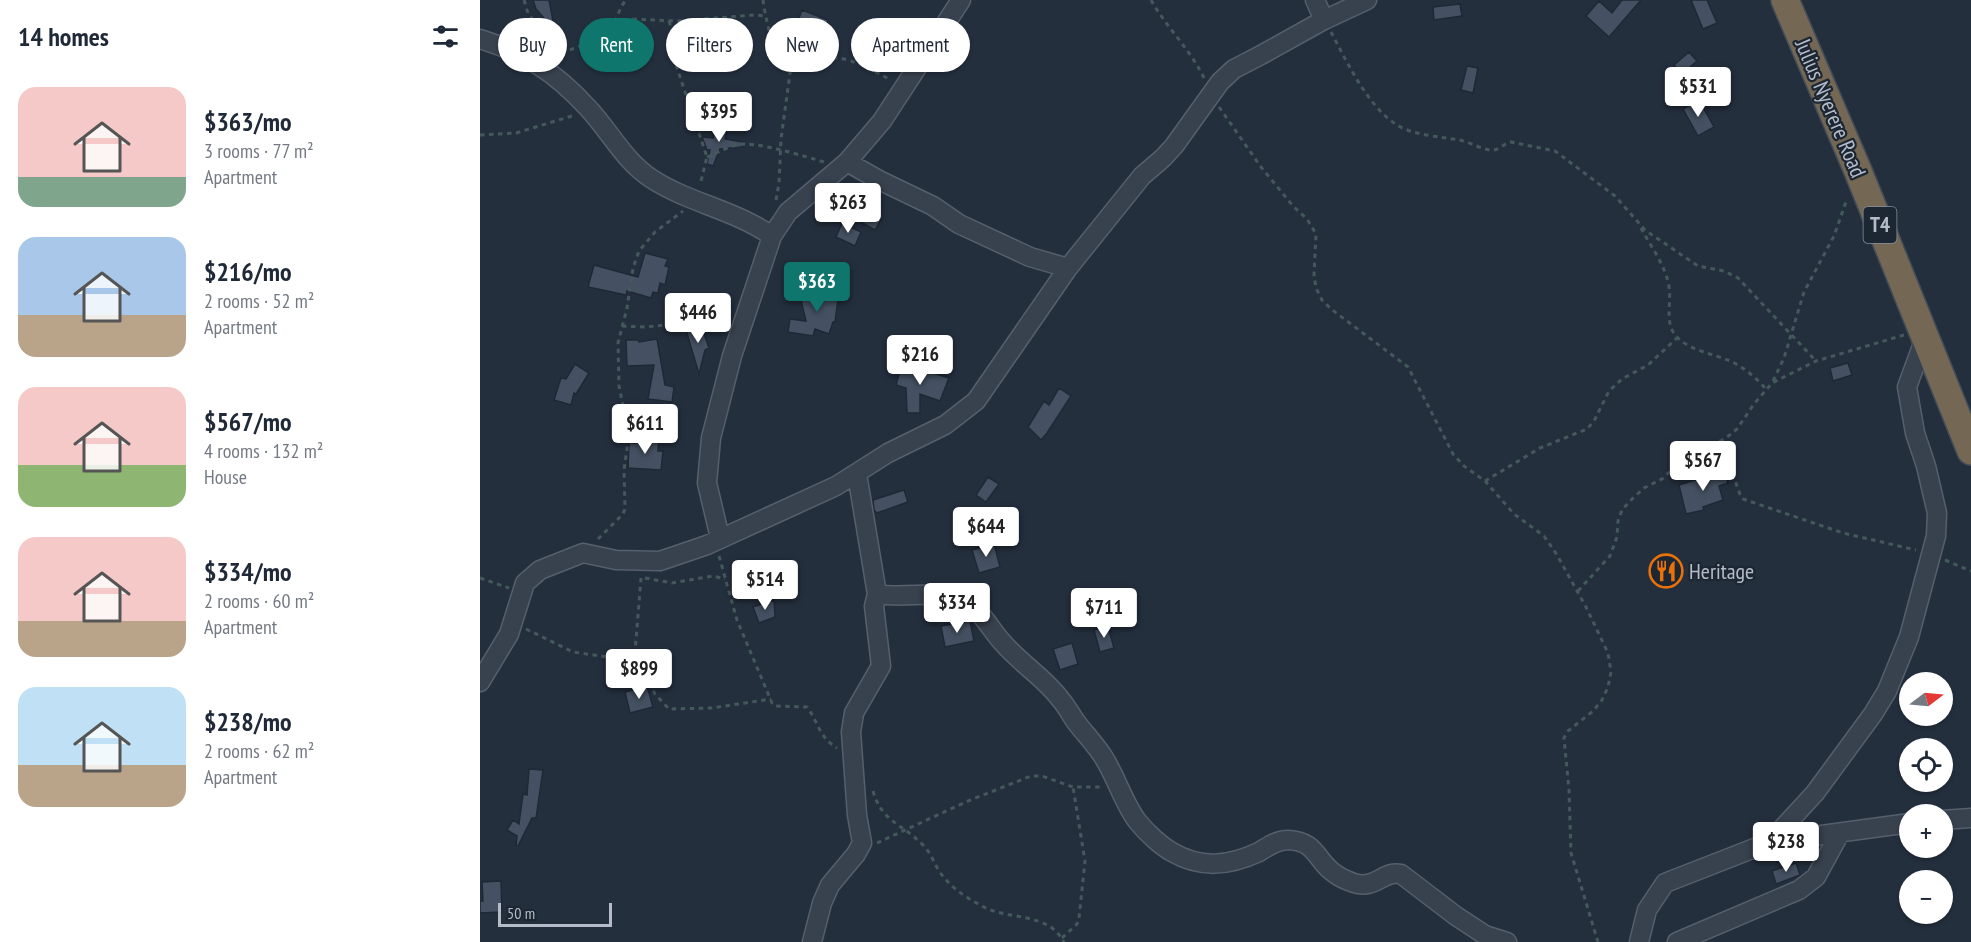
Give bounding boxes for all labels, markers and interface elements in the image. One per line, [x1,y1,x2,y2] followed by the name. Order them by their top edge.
[498,18,567,72] chip: Buy
[579,18,654,72] chip: Rent
[666,18,753,72] chip: Filters
[765,18,839,72] chip: New
[851,18,970,72] chip: Apartment
[18,20,109,53] text: 14 homes
[429,20,462,53] icon: filters
[1789,33,1873,182] street label: Julius Nyerere Road
[1662,67,1734,118] pin: $531
[1679,73,1717,99] text: $531
[683,92,755,143] pin: $395
[700,98,738,124] text: $395
[204,105,292,138] text: $363/mo
[66,111,138,183] icon: home
[204,138,314,164] text: 3 rooms · 77 m²
[204,164,277,190] text: Apartment
[812,183,884,234] pin: $263
[829,189,867,215] text: $263
[1864,207,1896,243] road number: T4
[204,255,292,288] text: $216/mo
[66,261,138,333] icon: home
[781,262,853,313] pin: $363
[798,268,836,294] text: $363
[204,288,314,314] text: 2 rooms · 52 m²
[662,293,734,344] pin: $446
[679,299,717,325] text: $446
[204,314,277,340] text: Apartment
[884,335,956,386] pin: $216
[901,341,939,367] text: $216
[609,404,681,455] pin: $611
[204,405,292,438] text: $567/mo
[626,410,664,436] text: $611
[66,411,138,483] icon: home
[204,438,323,464] text: 4 rooms · 132 m²
[1667,441,1739,492] pin: $567
[1684,447,1722,473] text: $567
[204,464,247,490] text: House
[950,507,1022,558] pin: $644
[967,513,1005,539] text: $644
[1648,553,1684,589] restaurant icon: Heritage
[204,555,292,588] text: $334/mo
[1689,557,1754,585] place label: Heritage
[729,560,801,611] pin: $514
[66,561,138,633] icon: home
[746,566,784,592] text: $514
[921,583,993,634] pin: $334
[204,588,314,614] text: 2 rooms · 60 m²
[1068,588,1140,639] pin: $711
[938,589,976,615] text: $334
[1085,594,1123,620] text: $711
[204,614,277,640] text: Apartment
[603,649,675,700] pin: $899
[620,655,658,681] text: $899
[1899,672,1953,726] north arrow
[1899,672,1953,924] map controls
[204,705,292,738] text: $238/mo
[66,711,138,783] icon: home
[204,738,314,764] text: 2 rooms · 62 m²
[1899,738,1953,792] button: locate
[204,764,277,790] text: Apartment
[1899,804,1953,858] button: +
[1750,822,1822,873] pin: $238
[1767,828,1805,854] text: $238
[1899,870,1953,924] button: −
[498,900,612,928] scale bar
[507,903,535,923] text: 50 m

